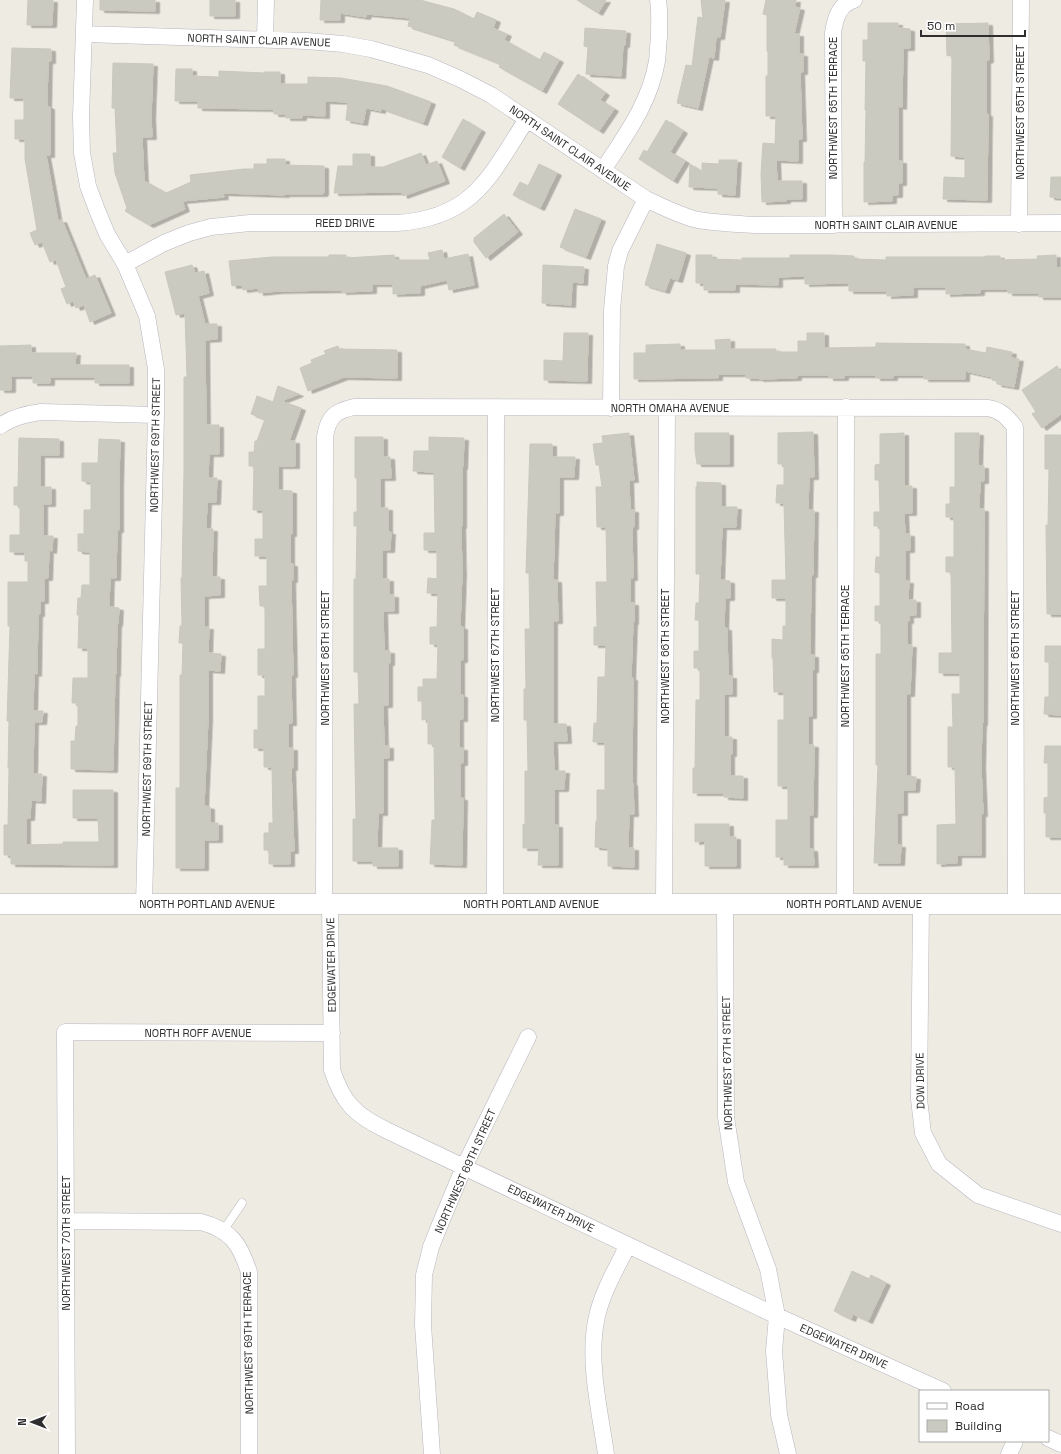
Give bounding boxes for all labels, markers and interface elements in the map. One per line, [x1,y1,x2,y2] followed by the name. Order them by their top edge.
[921,12,1025,38] scale bar
[927,18,955,34] text: 50 m
[187,31,331,49] street label: NORTH SAINT CLAIR AVENUE
[826,37,840,179] street label: NORTHWEST 65TH TERRACE
[1013,44,1027,179] street label: NORTHWEST 65TH STREET
[507,102,633,194] street label: NORTH SAINT CLAIR AVENUE
[315,216,375,230] street label: REED DRIVE
[814,218,958,232] street label: NORTH SAINT CLAIR AVENUE
[147,377,163,513] street label: NORTHWEST 69TH STREET
[611,401,729,415] street label: NORTH OMAHA AVENUE
[838,585,852,727] street label: NORTHWEST 65TH TERRACE
[488,587,502,722] street label: NORTHWEST 67TH STREET
[658,588,672,724] street label: NORTHWEST 66TH STREET
[318,590,332,726] street label: NORTHWEST 68TH STREET
[1008,590,1022,725] street label: NORTHWEST 65TH STREET
[139,701,155,837] street label: NORTHWEST 69TH STREET
[139,897,275,911] street label: NORTH PORTLAND AVENUE
[463,897,599,911] street label: NORTH PORTLAND AVENUE
[786,897,922,911] street label: NORTH PORTLAND AVENUE
[323,918,339,1012] street label: EDGEWATER DRIVE
[719,995,735,1130] street label: NORTHWEST 67TH STREET
[144,1026,252,1040] street label: NORTH ROFF AVENUE
[913,1052,927,1110] street label: DOW DRIVE
[431,1106,499,1236] street label: NORTHWEST 69TH STREET
[59,1175,73,1310] street label: NORTHWEST 70TH STREET
[505,1181,597,1235] street label: EDGEWATER DRIVE
[240,1272,256,1414] street label: NORTHWEST 69TH TERRACE
[798,1320,890,1372] street label: EDGEWATER DRIVE
[919,1390,1049,1442] legend
[955,1398,984,1414] text: Road
[12,1402,52,1442] north arrow
[15,1418,29,1426] text: N
[955,1418,1002,1434] text: Building

